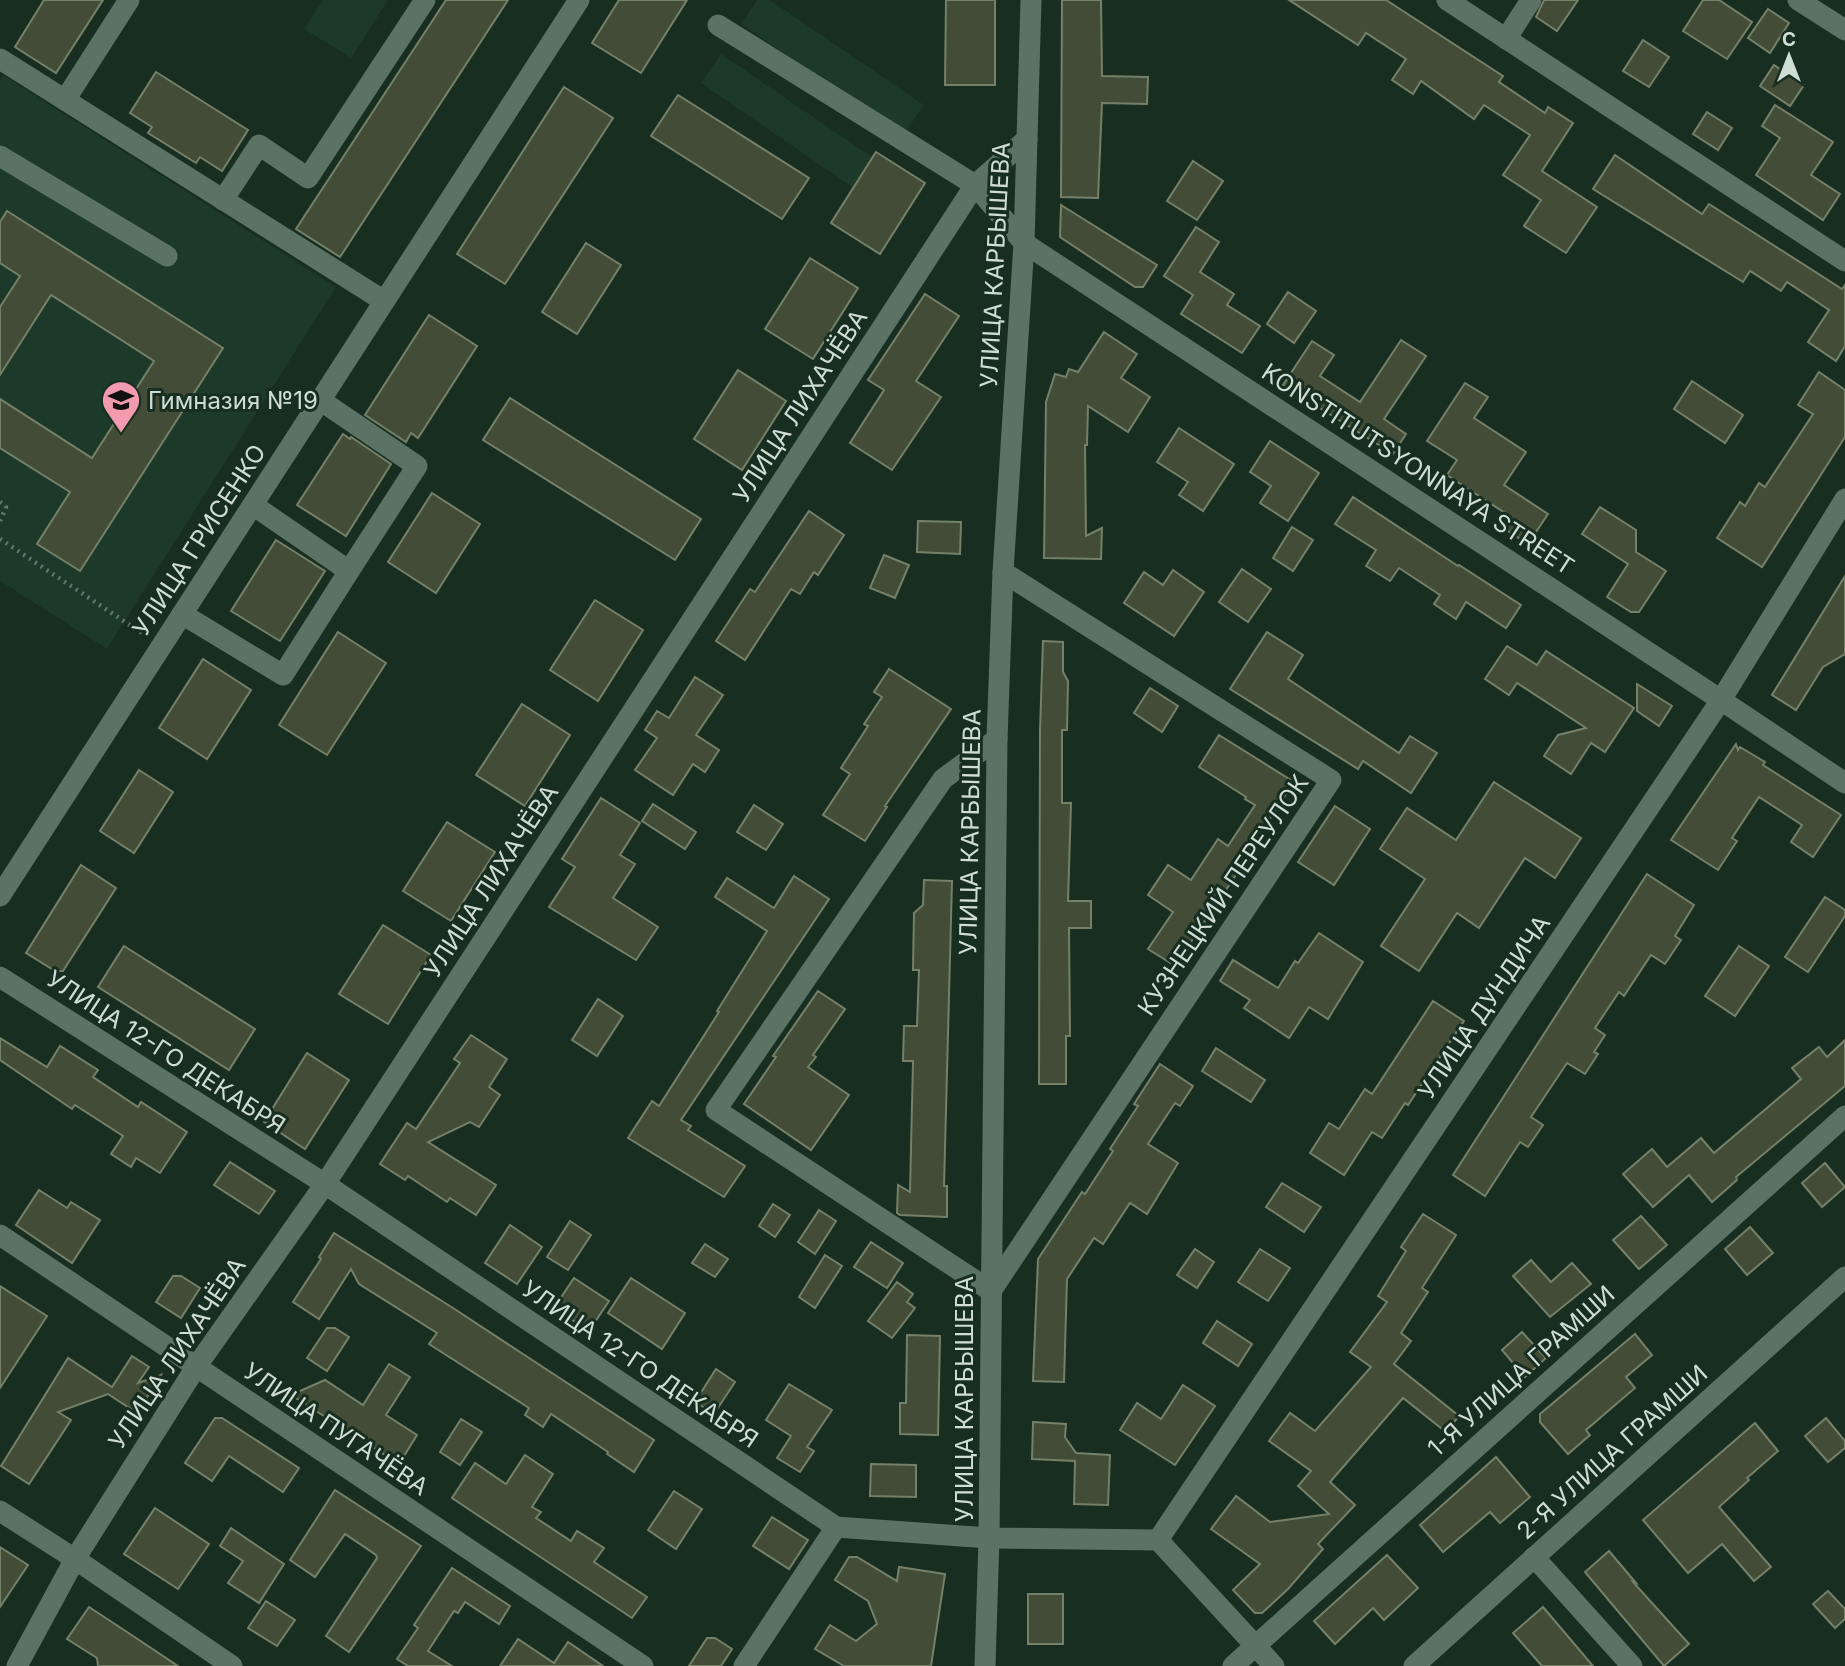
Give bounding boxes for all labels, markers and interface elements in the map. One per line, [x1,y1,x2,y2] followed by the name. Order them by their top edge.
[1754,21,1824,91] north arrow
[1782,28,1796,51] text: С
[974,141,1016,389] street label: УЛИЦА КАРБЫШЕВА
[727,304,873,508] street label: УЛИЦА ЛИХАЧЁВА
[1256,357,1580,581] street label: KONSTITUTSYONNAYA STREET
[100,379,142,434] school or university icon: Гимназия №19
[148,386,318,415] place label: Гимназия №19
[126,439,272,641] street label: УЛИЦА ГРИСЕНКО
[953,709,987,955] street label: УЛИЦА КАРБЫШЕВА
[1131,769,1314,1021] street label: КУЗНЕЦКИЙ ПЕРЕУЛОК
[418,779,564,983] street label: УЛИЦА ЛИХАЧЁВА
[1412,910,1556,1104] street label: УЛИЦА ДУНДИЧА
[41,964,291,1140] street label: УЛИЦА 12-ГО ДЕКАБРЯ
[102,1252,252,1454] street label: УЛИЦА ЛИХАЧЁВА
[516,1274,764,1454] street label: УЛИЦА 12-ГО ДЕКАБРЯ
[950,1276,979,1522] street label: УЛИЦА КАРБЫШЕВА
[1422,1279,1620,1463] street label: 1-Я УЛИЦА ГРАМШИ
[238,1356,434,1502] street label: УЛИЦА ПУГАЧЁВА
[1511,1359,1713,1545] street label: 2-Я УЛИЦА ГРАМШИ

